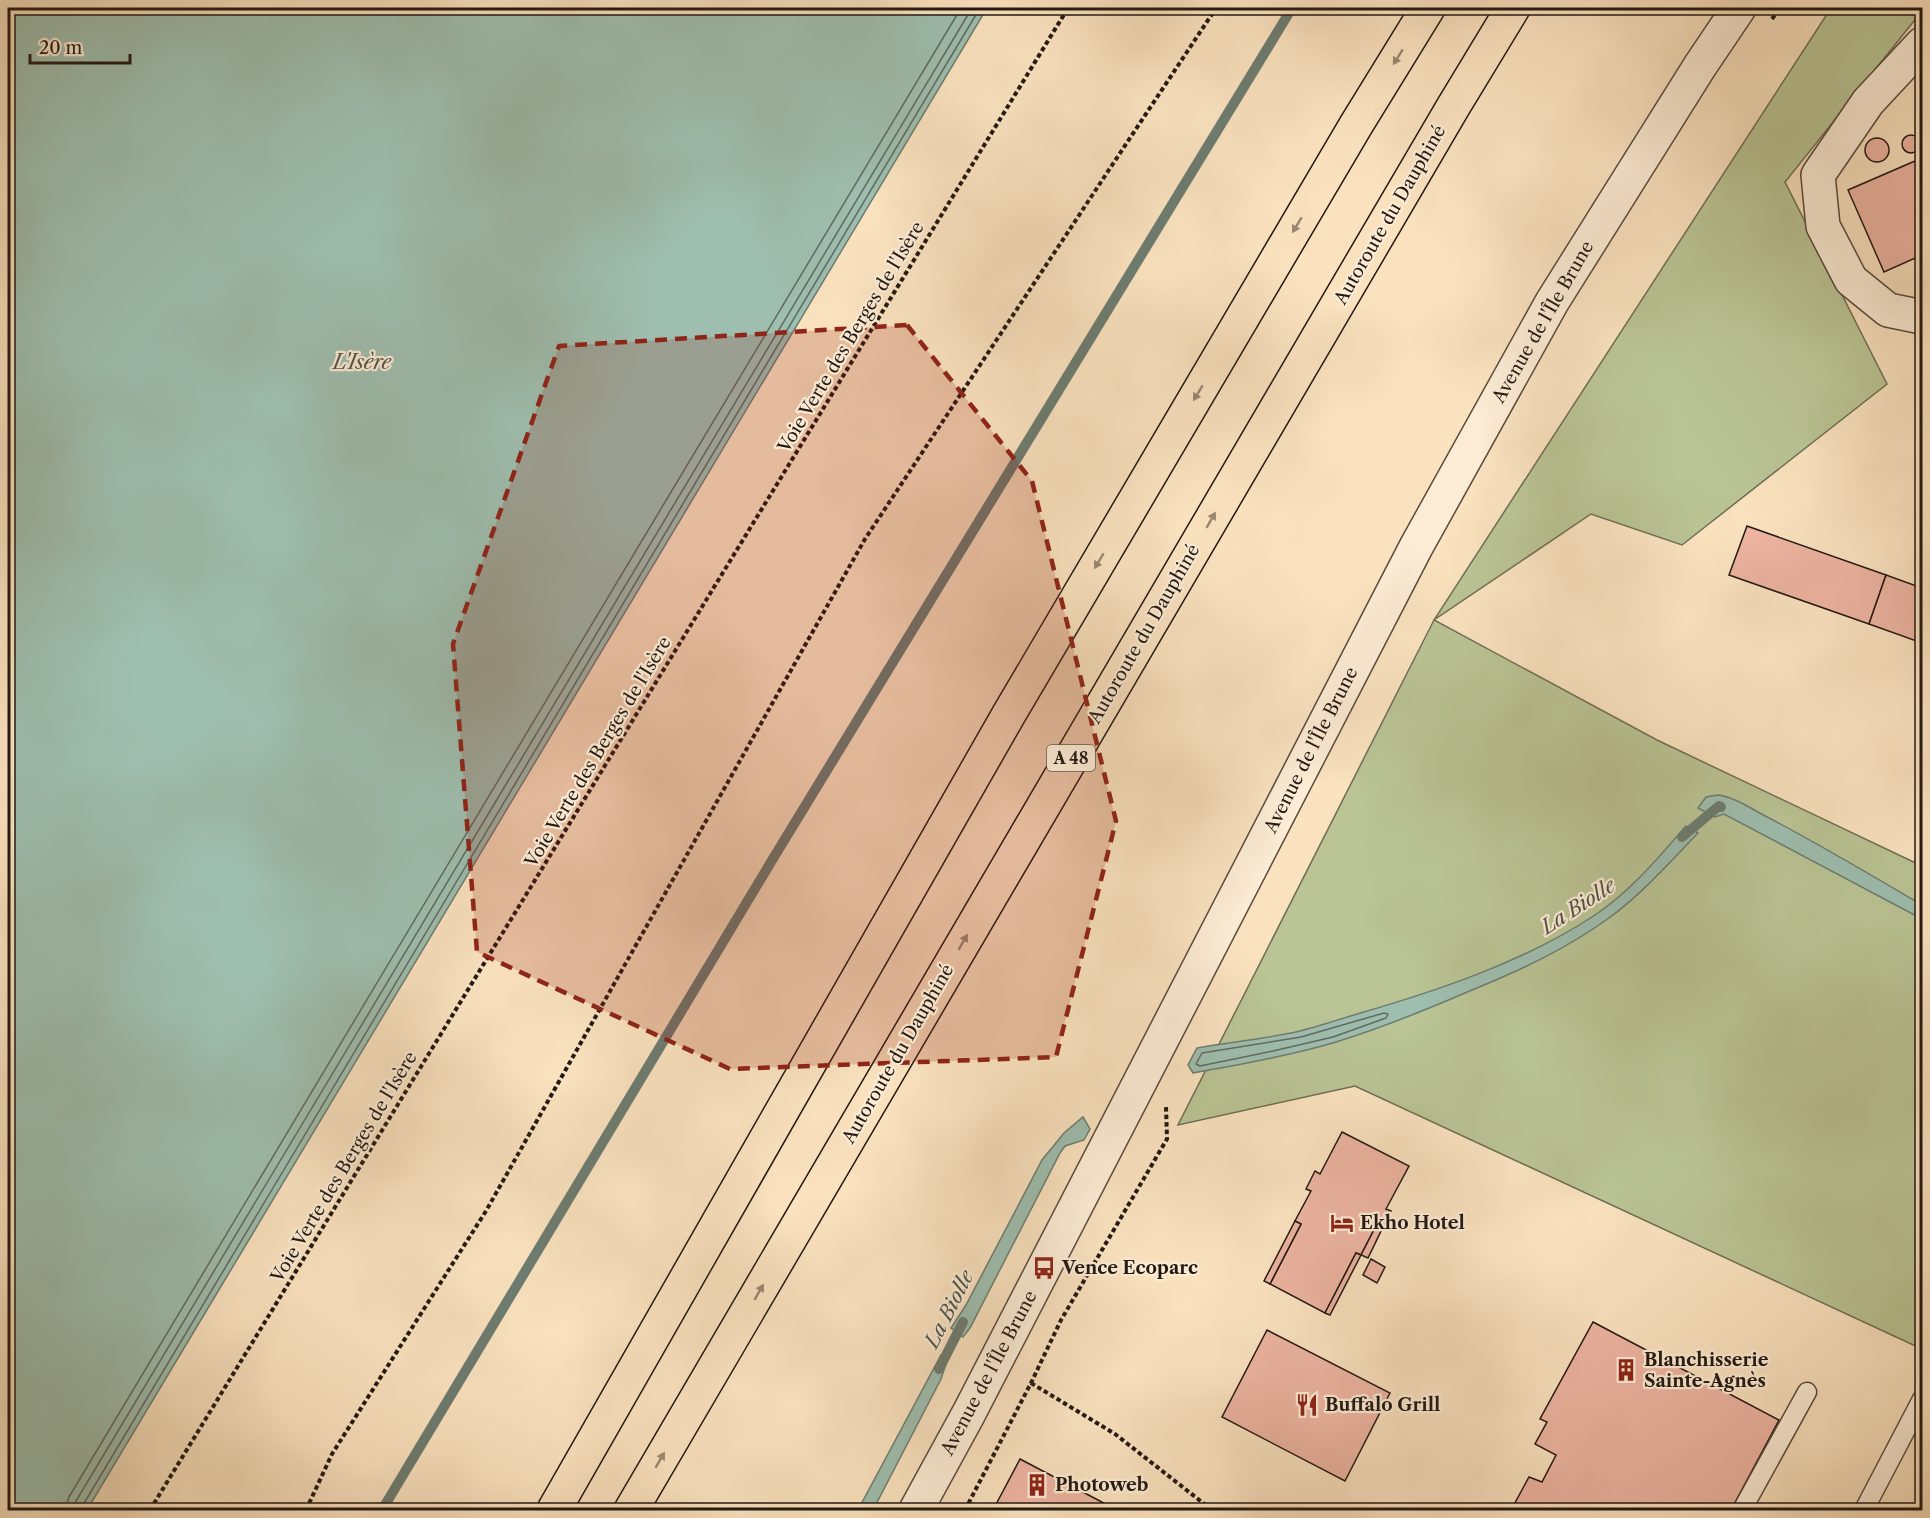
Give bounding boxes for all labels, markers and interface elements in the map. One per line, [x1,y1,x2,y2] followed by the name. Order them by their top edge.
[30,27,130,65] scale bar
[39,37,83,59] text: 20 m
[1392,49,1403,65] one-way arrow
[1329,121,1450,309] street label: Autoroute du Dauphiné
[1293,216,1303,233] one-way arrow
[773,218,929,457] street label: Voie Verte des Berges de l'Isère
[1486,237,1598,408] street label: Avenue de l'Île Brune
[331,350,392,374] water label: L'Isère
[1194,384,1204,401] one-way arrow
[1205,512,1216,528] one-way arrow
[1083,540,1204,728] street label: Autoroute du Dauphiné
[1095,552,1105,569] one-way arrow
[520,633,676,872] street label: Voie Verte des Berges de l'Isère
[1258,663,1362,838] street label: Avenue de l'Île Brune
[1047,745,1095,771] road number: A 48
[1535,872,1621,940] water label: La Biolle
[958,934,969,950] one-way arrow
[837,960,958,1148] street label: Autoroute du Dauphiné
[266,1048,422,1287] street label: Voie Verte des Berges de l'Isère
[1329,1210,1355,1236] hotel icon: Ekho Hotel
[1360,1212,1465,1234] place label: Ekho Hotel
[1031,1255,1057,1281] bus stop icon: Vence Ecoparc
[1061,1257,1198,1279] place label: Vence Ecoparc
[918,1265,979,1353] water label: La Biolle
[753,1284,764,1300] one-way arrow
[935,1286,1042,1460] street label: Avenue de l'Île Brune
[1644,1349,1769,1392] place label: Blanchisserie Sainte-Agnès
[1613,1357,1639,1383] building icon: Blanchisserie Sainte-Agnès
[1294,1392,1320,1418] restaurant icon: Buffalo Grill
[1325,1394,1440,1416] place label: Buffalo Grill
[655,1451,665,1468] one-way arrow
[1024,1472,1050,1498] building icon: Photoweb
[1055,1474,1149,1496] place label: Photoweb

